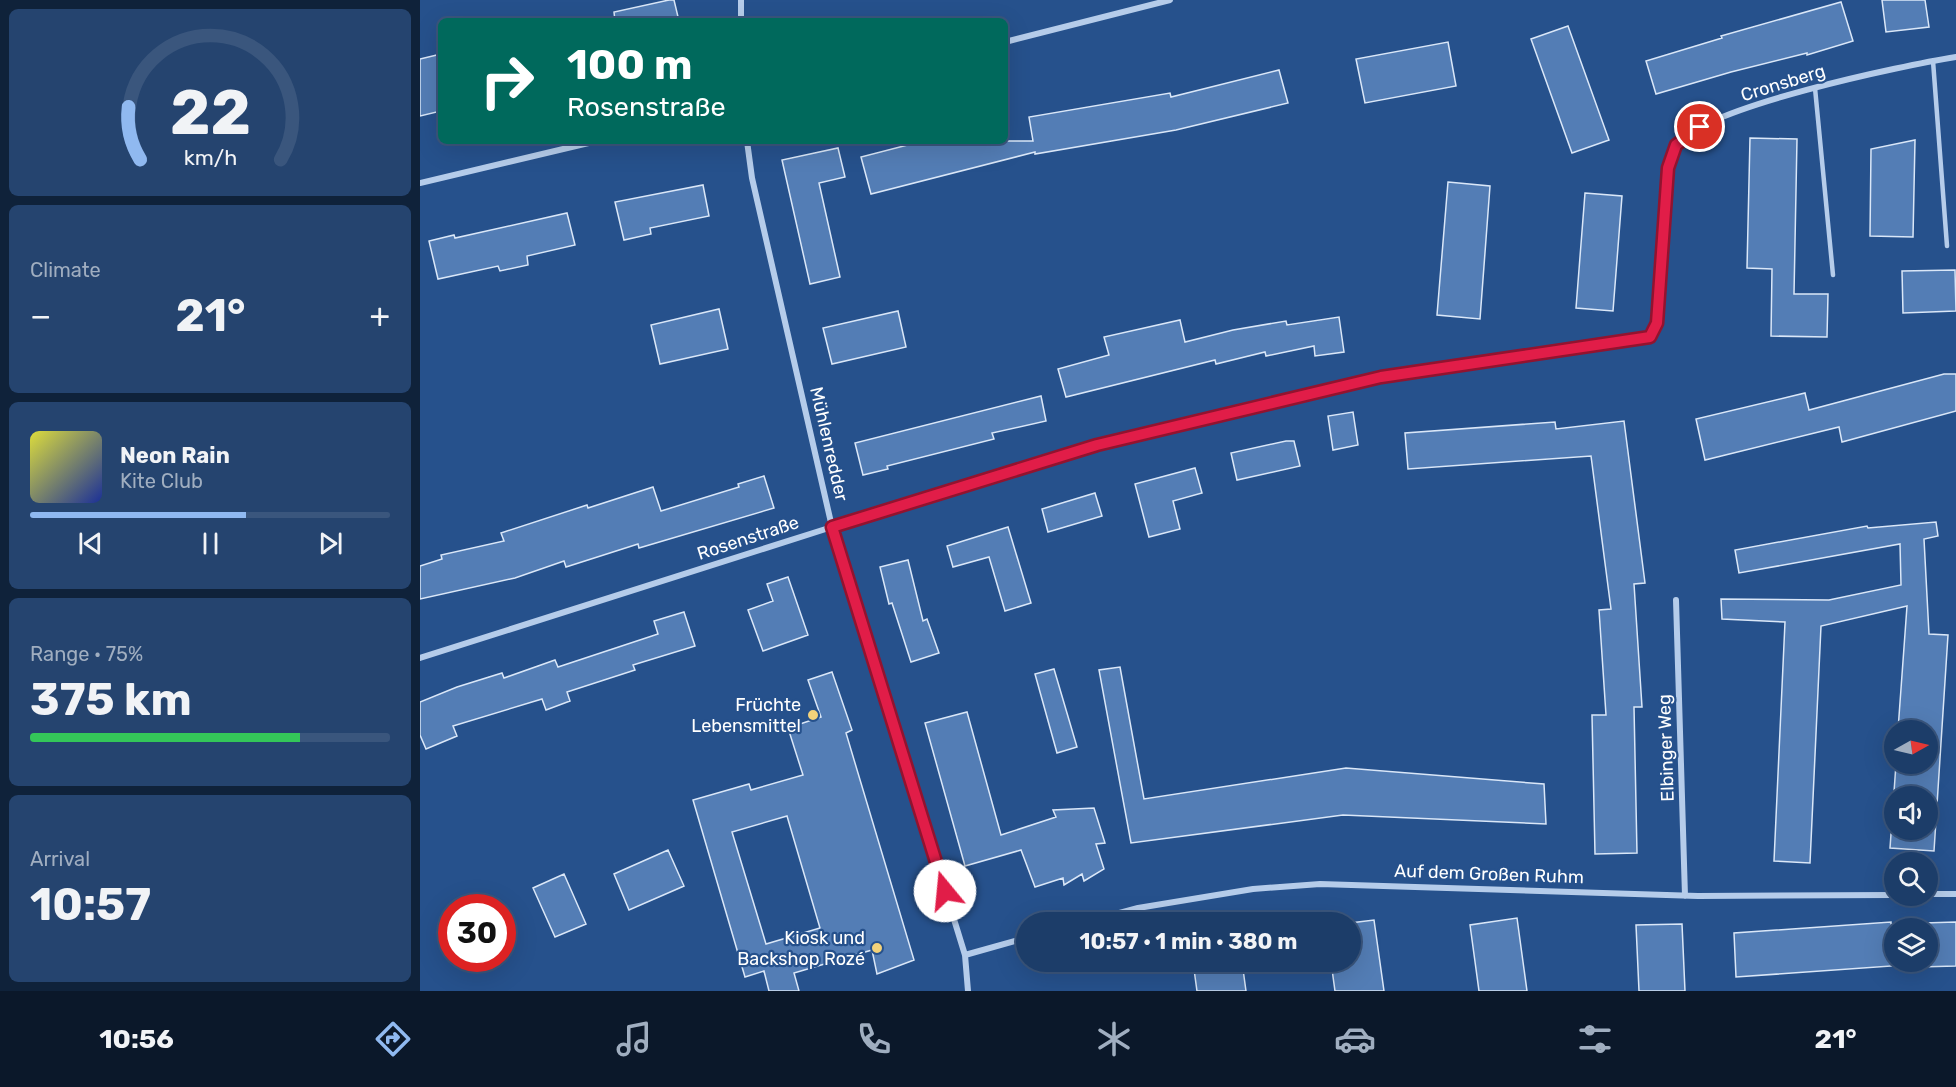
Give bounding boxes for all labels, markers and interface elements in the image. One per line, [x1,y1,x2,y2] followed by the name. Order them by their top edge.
[567,40,692,90] text: 100 m
[468,42,546,120] icon: right
[1738,60,1828,106] street label: Cronsberg
[169,76,251,150] text: 22
[567,91,726,123] text: Rosenstraße
[1674,101,1725,152] pin
[1683,110,1716,143] icon: arrive
[183,145,237,170] text: km/h
[30,258,101,282] text: Climate
[175,289,246,342] text: 21°
[30,296,51,335] text: −
[369,296,390,335] text: +
[805,385,853,503] street label: Mühlenredder
[120,442,230,469] text: Neon Rain
[120,469,203,493] text: Kite Club
[694,511,802,565] street label: Rosenstraße
[74,527,107,560] icon: previous
[194,527,227,560] icon: pause
[314,527,347,560] icon: next
[30,642,143,666] text: Range · 75%
[30,673,192,726] text: 375 km
[691,694,801,737] place label: Früchte Lebensmittel
[1653,694,1679,802] street label: Elbinger Weg
[806,708,820,722] marker: Früchte Lebensmittel
[1884,720,1938,774] north arrow
[1884,720,1938,972] map controls
[1884,786,1938,840] button: sound
[30,847,90,871] text: Arrival
[1884,852,1938,906] button: search
[913,859,977,923] position arrow
[1394,860,1584,888] street label: Auf dem Großen Ruhm
[30,878,151,931] text: 10:57
[438,894,516,972] speed limit sign: 30
[1884,918,1938,972] button: layers
[737,927,865,970] place label: Kiosk und Backshop Rozé
[1080,928,1297,955] text: 10:57 · 1 min · 380 m
[870,941,884,955] marker: Kiosk und Backshop Rozé
[372,1018,414,1060] icon: directions
[613,1018,655,1060] icon: music
[853,1018,895,1060] icon: phone
[1093,1018,1135,1060] icon: climate
[1334,1018,1376,1060] icon: car
[1574,1018,1616,1060] icon: filters
[99,1023,174,1055] text: 10:56
[1815,1023,1857,1055] text: 21°

